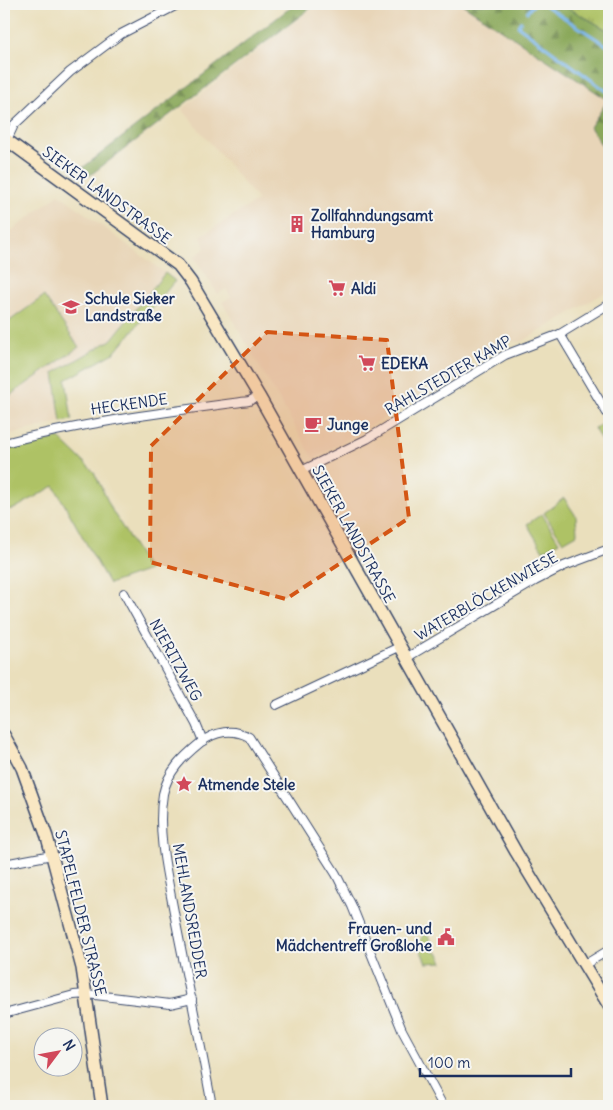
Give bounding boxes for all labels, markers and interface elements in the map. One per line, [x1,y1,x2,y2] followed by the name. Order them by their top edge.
[39,142,175,248] street label: SIEKER LANDSTRASSE
[311,206,434,243] place label: Zollfahndungsamt Hamburg
[287,214,307,234] building icon: Zollfahndungsamt Hamburg
[327,278,347,298] supermarket icon: Aldi
[351,279,376,298] place label: Aldi
[85,289,176,325] place label: Schule Sieker Landstraße
[61,297,81,317] school or university icon: Schule Sieker Landstraße
[381,331,515,419] street label: RAHLSTEDTER KAMP
[357,353,377,373] supermarket icon: EDEKA
[381,354,429,373] place label: EDEKA
[90,389,169,419] street label: HECKENDE
[303,414,323,434] cafe icon: Junge
[327,415,369,435] place label: Junge
[308,462,400,606] street label: SIEKER LANDSTRASSE
[411,547,561,645] street label: WATERBLÖCKENWIESE
[146,615,207,705] street label: NIERITZWEG
[174,774,194,794] place icon: Atmende Stele
[198,775,295,794] place label: Atmende Stele
[51,828,111,998] street label: STAPELFELDER STRASSE
[169,842,211,980] street label: MEHLANDSREDDER
[276,919,432,955] place label: Frauen- und Mädchentreff Großlohe
[436,927,456,947] public building icon: Frauen- und Mädchentreff Großlohe
[32,1028,82,1078] north arrow
[59,1036,79,1054] text: N
[420,1045,572,1077] scale bar
[428,1053,470,1072] text: 100 m

